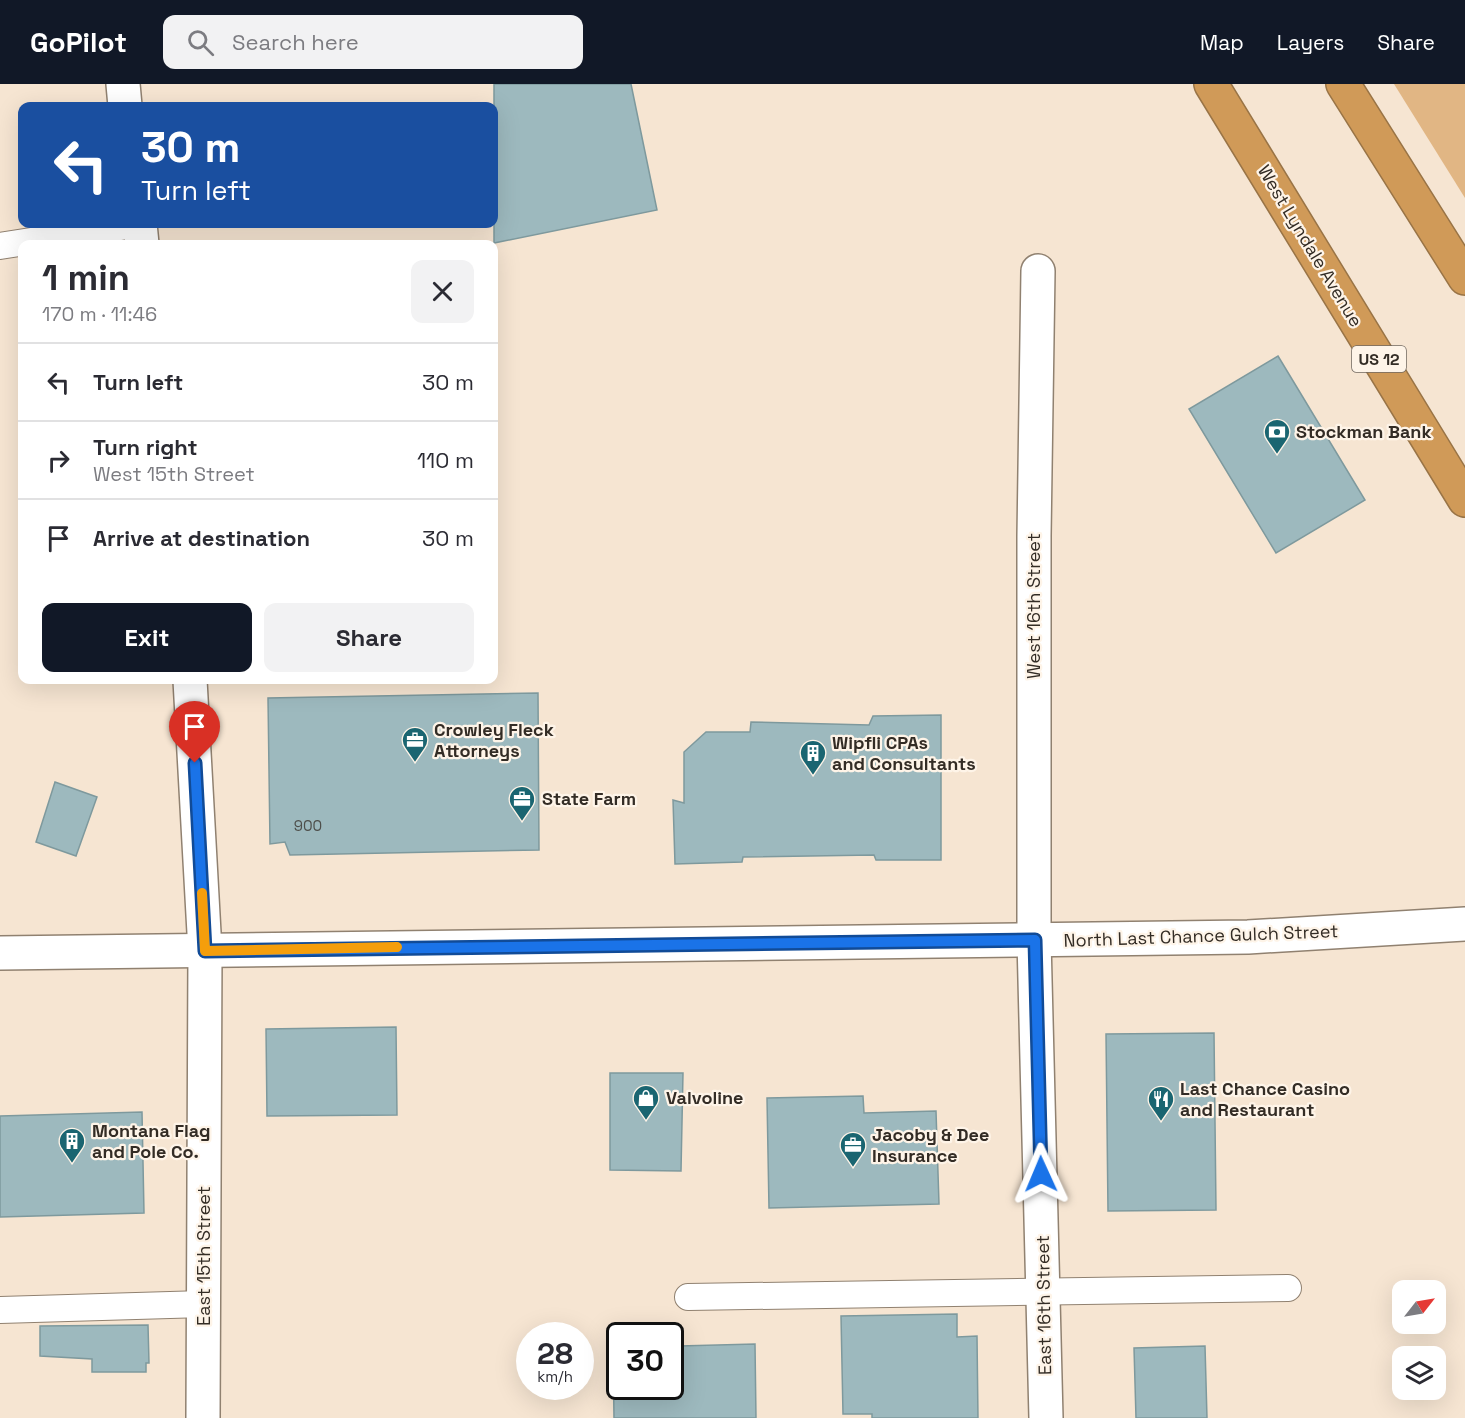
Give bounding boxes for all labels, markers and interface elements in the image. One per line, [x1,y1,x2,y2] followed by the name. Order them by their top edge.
[163,15,583,69] search box
[30,24,127,60] text: GoPilot
[184,26,217,59] icon: search
[232,28,359,56] text: Search here
[1200,29,1244,56] text: Map
[1277,29,1344,56] text: Layers
[1377,29,1435,56] text: Share
[141,121,240,174] text: 30 m
[42,126,120,204] icon: left
[1253,160,1368,331] street label: West Lyndale Avenue
[141,173,251,208] text: Turn left
[42,255,130,301] text: 1 min
[411,260,474,323] button: close
[42,301,157,327] text: 170 m · 11:46
[1352,346,1406,372] road number: US 12
[42,366,75,399] icon: left
[93,368,183,396] text: Turn left
[422,368,474,396] text: 30 m
[1262,417,1292,455] bank icon: Stockman Bank
[1296,420,1432,443] place label: Stockman Bank
[93,433,198,461] text: Turn right
[42,444,75,477] icon: right
[417,446,474,474] text: 110 m
[93,461,255,487] text: West 15th Street
[42,522,75,555] icon: arrive
[93,524,310,552] text: Arrive at destination
[422,524,474,552] text: 30 m
[1022,533,1045,679] street label: West 16th Street
[42,603,252,672] button: Exit
[264,603,474,672] button: Share
[169,701,220,763] pin
[178,710,211,743] icon: arrive
[434,718,554,762] place label: Crowley Fleck Attorneys
[400,725,430,763] office icon: Crowley Fleck Attorneys
[832,731,976,775] place label: Wipfli CPAs and Consultants
[798,738,828,776] building icon: Wipfli CPAs and Consultants
[507,784,537,822] office icon: State Farm
[542,787,636,810] place label: State Farm
[294,816,322,835] house number: 900
[1063,919,1339,952] street label: North Last Chance Gulch Street
[1180,1077,1350,1121] place label: Last Chance Casino and Restaurant
[631,1083,661,1121] shop icon: Valvoline
[1146,1084,1176,1122] restaurant icon: Last Chance Casino and Restaurant
[666,1086,743,1109] place label: Valvoline
[92,1119,211,1163] place label: Montana Flag and Pole Co.
[872,1123,989,1167] place label: Jacoby & Dee Insurance
[57,1126,87,1164] building icon: Montana Flag and Pole Co.
[838,1130,868,1168] office icon: Jacoby & Dee Insurance
[1009,1142,1073,1206] position arrow
[192,1186,215,1326] street label: East 15th Street
[1031,1235,1056,1375] street label: East 16th Street
[1392,1280,1446,1334] north arrow
[1392,1280,1446,1400] map controls
[606,1322,684,1400] speed limit sign: 30
[537,1334,573,1373] text: 28
[1392,1346,1446,1400] button: layers
[537,1367,573,1386] text: km/h

